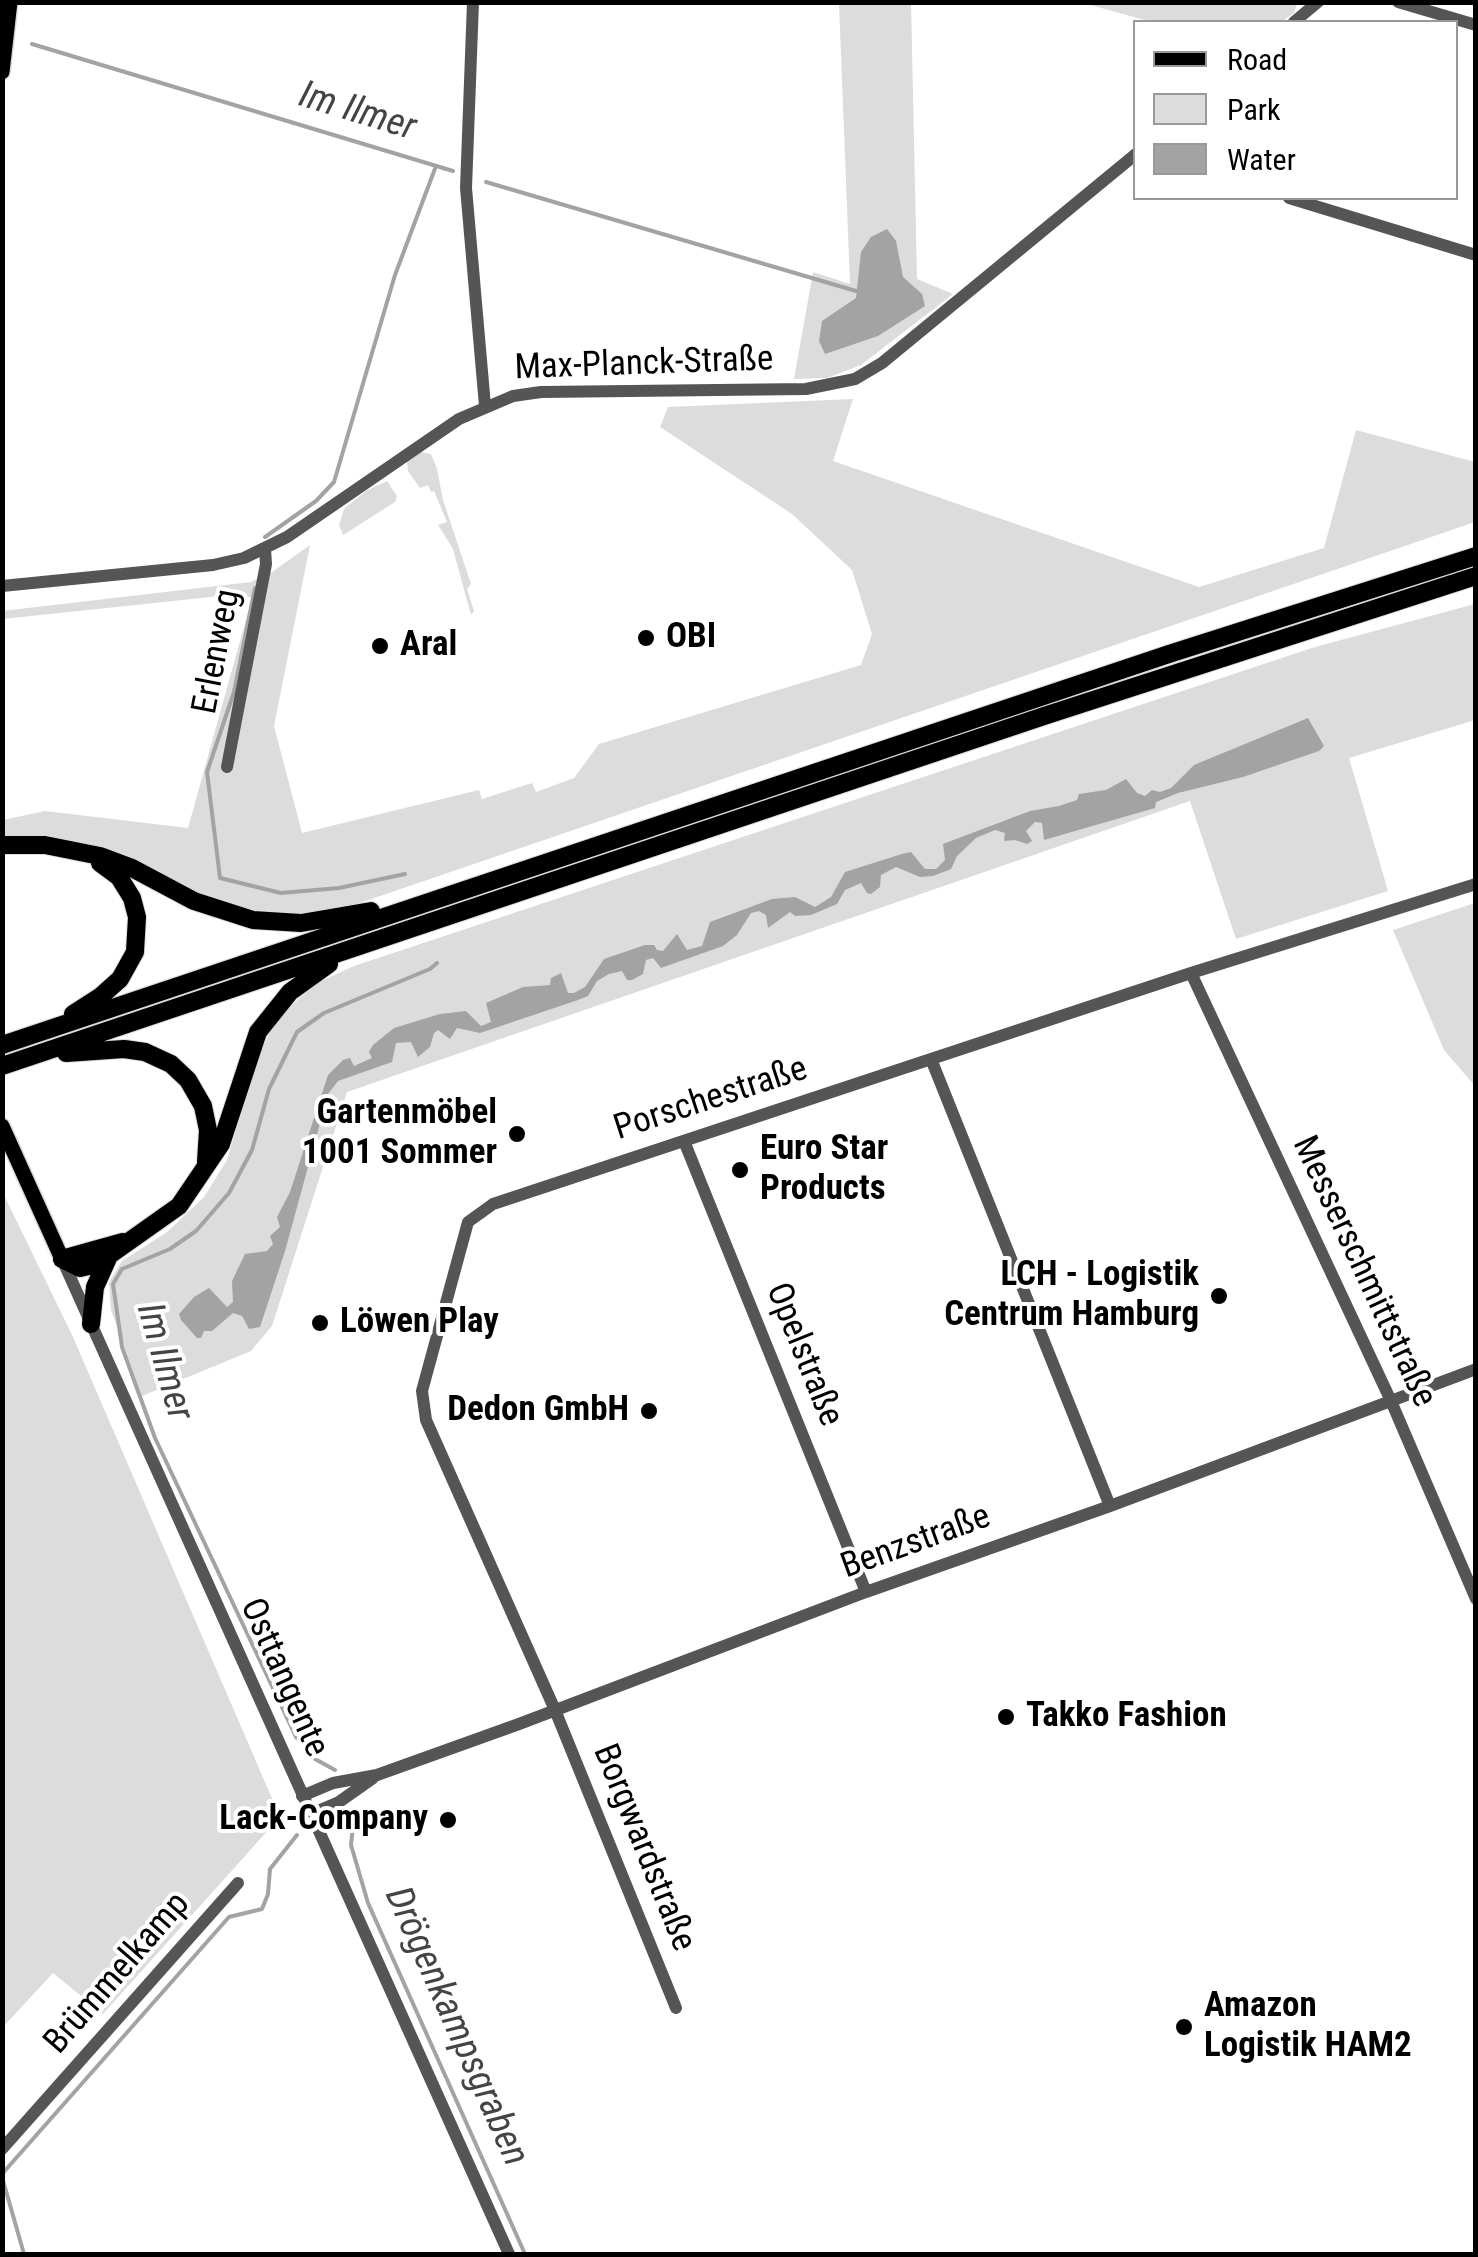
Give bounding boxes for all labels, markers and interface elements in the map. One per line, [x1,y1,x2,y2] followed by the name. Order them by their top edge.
[1133,20,1458,200] legend
[1227,42,1287,77] text: Road
[293,74,421,152] water label: Im Ilmer
[1227,92,1281,127] text: Park
[1227,142,1296,177] text: Water
[514,339,774,391] street label: Max-Planck-Straße
[185,586,251,718] street label: Erlenweg
[666,617,716,659] place label: OBI
[400,625,457,667] place label: Aral
[635,627,657,649] marker: OBI
[369,635,391,657] marker: Aral
[609,1049,813,1151] street label: Porschestraße
[302,1093,497,1175] place label: Gartenmöbel 1001 Sommer
[506,1123,528,1145] marker: Gartenmöbel 1001 Sommer
[760,1129,888,1211] place label: Euro Star Products
[1282,1130,1444,1414] street label: Messerschmittstraße
[729,1159,751,1181] marker: Euro Star Products
[944,1255,1199,1337] place label: LCH - Logistik Centrum Hamburg
[755,1277,851,1433] street label: Opelstraße
[1208,1285,1230,1307] marker: LCH - Logistik Centrum Hamburg
[125,1298,201,1426] water label: Im Ilmer
[340,1302,499,1344] place label: Löwen Play
[309,1312,331,1334] marker: Löwen Play
[447,1390,629,1432] place label: Dedon GmbH
[638,1400,660,1422] marker: Dedon GmbH
[836,1497,996,1589] street label: Benzstraße
[229,1592,337,1764] street label: Osttangente
[1026,1696,1227,1738] place label: Takko Fashion
[995,1706,1017,1728] marker: Takko Fashion
[582,1739,704,1957] street label: Borgwardstraße
[219,1799,428,1841] place label: Lack-Company
[437,1809,459,1831] marker: Lack-Company
[373,1881,537,2173] water label: Drögenkampsgraben
[37,1885,199,2063] street label: Brümmelkamp
[1204,1986,1412,2068] place label: Amazon Logistik HAM2
[1173,2016,1195,2038] marker: Amazon Logistik HAM2

